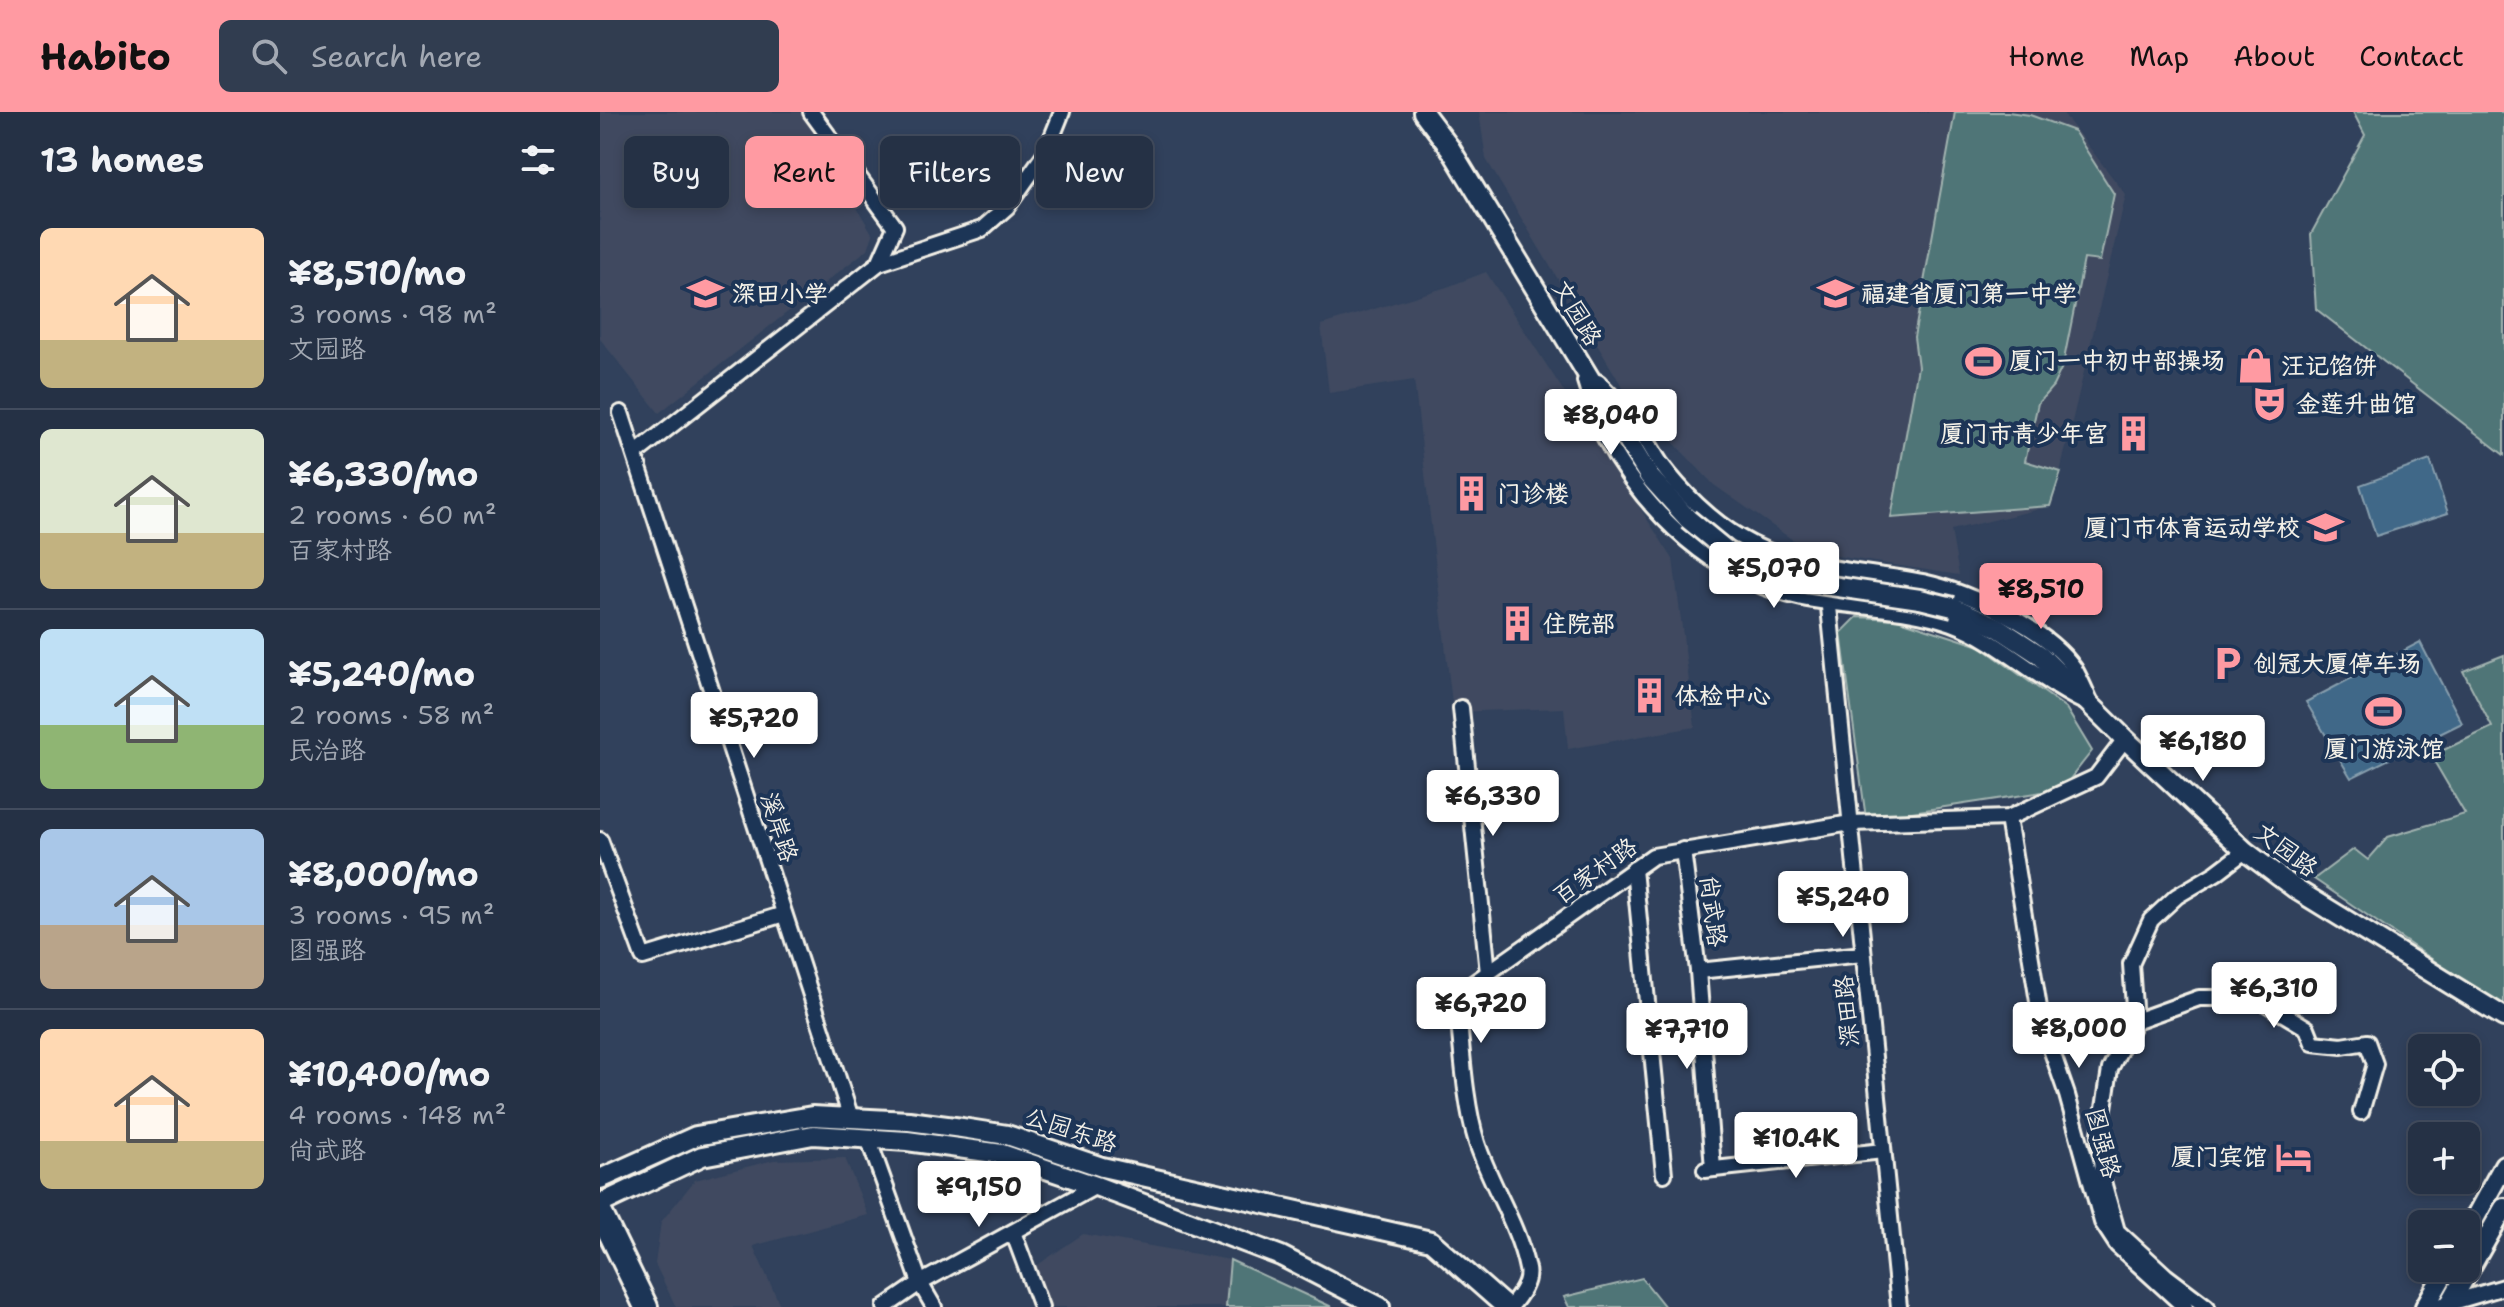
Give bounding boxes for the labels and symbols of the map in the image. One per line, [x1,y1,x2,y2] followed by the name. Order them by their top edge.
[1545,274,1609,352] street label: 文园路
[687,275,725,313] school or university icon: 深田小学
[1816,275,1854,313] school or university icon: 福建省厦门第一中学
[732,278,828,310] place label: 深田小学
[1861,278,2077,310] place label: 福建省厦门第一中学
[1964,342,2002,380] sports icon: 厦门一中初中部操场
[2009,345,2225,377] place label: 厦门一中初中部操场
[2236,347,2274,385] shop icon: 汪记馅饼
[2281,350,2377,382] place label: 汪记馅饼
[2251,385,2289,423] theatre icon: 金莲升曲馆
[2296,388,2416,420] place label: 金莲升曲馆
[1546,389,1676,457] pin: ¥8,040
[2115,415,2153,453] building icon: 厦门市青少年宫
[1940,418,2108,450] place label: 厦门市青少年宫
[1452,475,1490,513] building icon: 门诊楼
[1497,478,1569,510] place label: 门诊楼
[2307,509,2345,547] school or university icon: 厦门市体育运动学校
[2084,512,2300,544] place label: 厦门市体育运动学校
[1709,542,1839,610] pin: ¥5,070
[1976,563,2106,631] pin: ¥8,510
[1498,605,1536,643] building icon: 住院部
[1543,608,1615,640] place label: 住院部
[2208,645,2246,683] parking icon: 创冠大厦停车场
[2253,648,2421,680] place label: 创冠大厦停车场
[1630,677,1668,715] building icon: 体检中心
[1675,680,1771,712] place label: 体检中心
[689,692,819,760] pin: ¥5,720
[2365,693,2403,731] sports icon: 厦门游泳馆
[2138,715,2268,783] pin: ¥6,180
[2324,733,2444,765] place label: 厦门游泳馆
[1428,770,1558,838] pin: ¥6,330
[753,788,805,866] street label: 溪岸路
[2248,816,2324,884] street label: 文园路
[1547,830,1643,912] street label: 百家村路
[1778,871,1908,939] pin: ¥5,240
[1693,873,1733,949] street label: 尚武路
[2209,962,2339,1030] pin: ¥6,310
[1827,974,1867,1048] street label: 深田路
[1416,977,1546,1045] pin: ¥6,720
[2014,1002,2144,1070] pin: ¥8,000
[1622,1003,1752,1071] pin: ¥7,710
[1020,1100,1122,1160] street label: 公园东路
[2078,1104,2128,1182] street label: 图强路
[1731,1112,1861,1180] pin: ¥10.4K
[2274,1138,2312,1176] hotel icon: 厦门宾馆
[2171,1141,2267,1173] place label: 厦门宾馆
[914,1161,1044,1229] pin: ¥9,150

